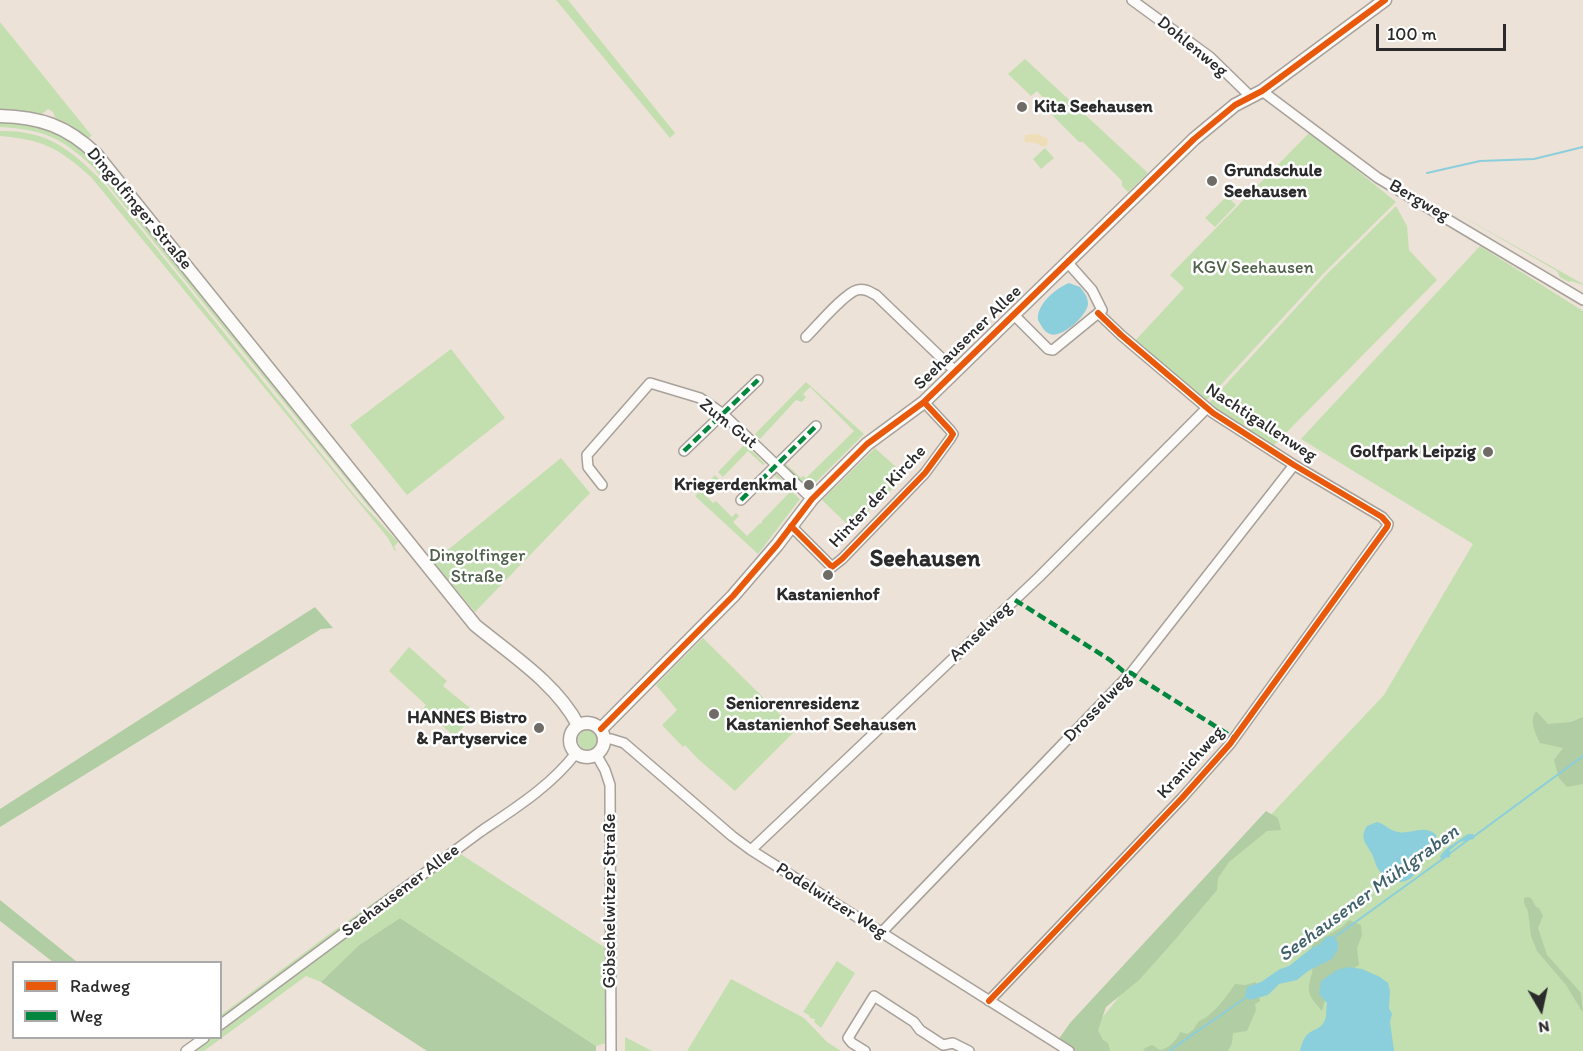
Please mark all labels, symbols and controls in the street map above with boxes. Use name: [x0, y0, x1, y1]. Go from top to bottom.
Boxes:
street label: Dohlenweg: [1152, 12, 1232, 82]
scale bar: [1379, 12, 1510, 50]
text: 100 m: [1387, 23, 1437, 45]
place label: Kita Seehausen: [1034, 96, 1153, 118]
marker: Kita Seehausen: [1015, 100, 1029, 114]
street label: Dingolfinger Straße: [81, 143, 197, 275]
place label: Grundschule Seehausen: [1224, 160, 1322, 202]
marker: Grundschule Seehausen: [1205, 174, 1219, 188]
street label: Bergweg: [1385, 175, 1453, 227]
park label: KGV Seehausen: [1192, 257, 1314, 279]
street label: Seehausener Allee: [910, 281, 1026, 395]
street label: Nachtigallenweg: [1201, 379, 1321, 467]
street label: Zum Gut: [695, 394, 761, 454]
street label: Hinter der Kirche: [825, 441, 931, 553]
place label: Golfpark Leipzig: [1350, 441, 1476, 463]
marker: Golfpark Leipzig: [1481, 445, 1495, 459]
place label: Kriegerdenkmal: [674, 474, 797, 496]
marker: Kriegerdenkmal: [802, 478, 816, 492]
park label: Dingolfinger Straße: [429, 545, 525, 588]
district label: Seehausen: [870, 546, 980, 574]
marker: Kastanienhof: [821, 568, 835, 582]
place label: Kastanienhof: [776, 584, 880, 606]
street label: Amselweg: [945, 597, 1017, 667]
street label: Drosselweg: [1060, 669, 1136, 747]
place label: Seniorenresidenz Kastanienhof Seehausen: [726, 693, 916, 736]
place label: HANNES Bistro & Partyservice: [407, 707, 527, 750]
marker: Seniorenresidenz Kastanienhof Seehausen: [707, 707, 721, 721]
marker: HANNES Bistro & Partyservice: [532, 721, 546, 735]
street label: Kranichweg: [1153, 722, 1229, 804]
street label: Göbschelwitzer Straße: [599, 813, 621, 989]
water label: Seehausener Mühlgraben: [1274, 820, 1464, 968]
street label: Seehausener Allee: [338, 840, 464, 942]
street label: Podelwitzer Weg: [772, 858, 890, 944]
legend: [12, 961, 222, 1039]
text: Radweg: [70, 975, 130, 997]
north arrow: [1511, 979, 1571, 1039]
text: Weg: [70, 1005, 103, 1027]
text: N: [1537, 1017, 1551, 1038]

